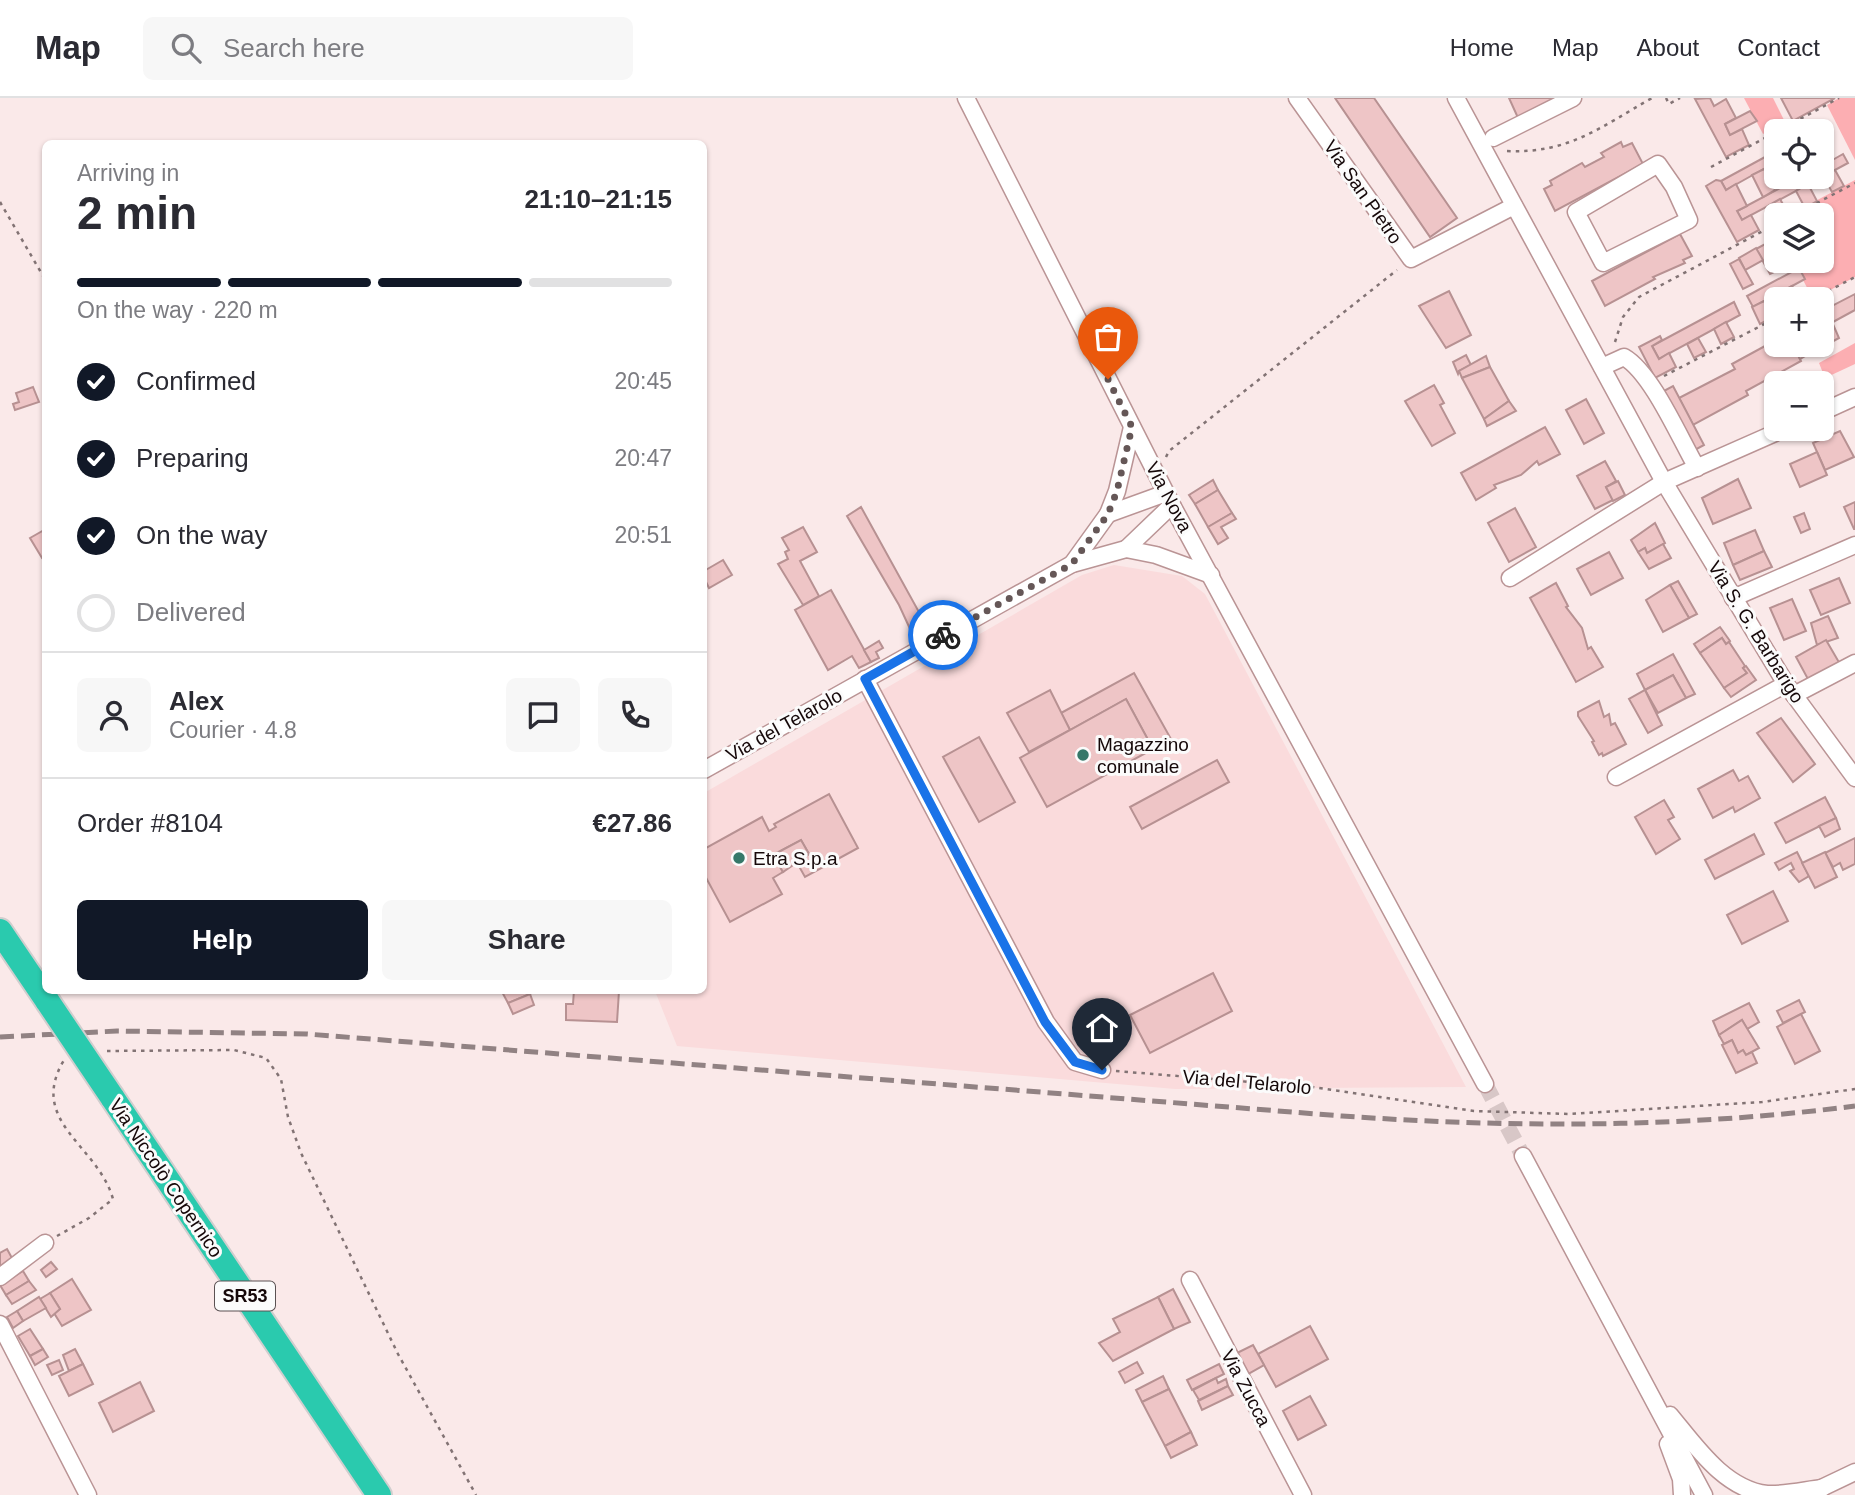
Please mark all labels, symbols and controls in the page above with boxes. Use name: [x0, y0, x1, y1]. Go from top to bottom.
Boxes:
search box: [143, 17, 633, 80]
text: Map: [35, 29, 101, 66]
icon: search: [167, 29, 205, 67]
text: Search here: [223, 33, 365, 63]
text: Home: [1450, 34, 1514, 61]
text: Map: [1552, 34, 1599, 61]
text: About: [1637, 34, 1699, 61]
text: Contact: [1737, 34, 1820, 61]
map controls: [1764, 119, 1834, 441]
button: locate: [1764, 119, 1834, 189]
street label: Via San Pietro: [1320, 136, 1406, 248]
text: Arriving in: [77, 160, 179, 186]
text: 21:10–21:15: [525, 184, 672, 214]
text: 2 min: [77, 187, 197, 239]
button: layers: [1764, 203, 1834, 273]
button: +: [1764, 287, 1834, 357]
text: On the way · 220 m: [77, 297, 278, 323]
pin: [1078, 307, 1138, 379]
icon: bag: [1089, 318, 1127, 356]
icon: check: [77, 363, 115, 401]
text: Confirmed: [136, 366, 256, 396]
text: 20:45: [614, 368, 672, 394]
button: −: [1764, 371, 1834, 441]
icon: check: [77, 440, 115, 478]
text: Preparing: [136, 443, 249, 473]
text: 20:47: [614, 445, 672, 471]
street label: Via Nova: [1142, 458, 1196, 536]
icon: check: [77, 517, 115, 555]
text: On the way: [136, 520, 268, 550]
text: 20:51: [614, 522, 672, 548]
street label: Via S. G. Barbarigo: [1704, 557, 1808, 707]
text: Delivered: [136, 597, 246, 627]
courier: [908, 600, 978, 670]
icon: bike: [924, 616, 962, 654]
button: person: [77, 678, 151, 752]
button: chat: [506, 678, 580, 752]
button: phone: [598, 678, 672, 752]
street label: Via del Telarolo: [722, 684, 846, 766]
text: Alex: [169, 686, 224, 716]
text: Courier · 4.8: [169, 717, 297, 743]
place label: Magazzino comunale: [1097, 734, 1189, 777]
marker: Magazzino comunale: [1075, 747, 1091, 763]
text: Order #8104: [77, 808, 223, 838]
text: €27.86: [592, 808, 672, 838]
place label: Etra S.p.a: [753, 848, 838, 869]
marker: Etra S.p.a: [731, 850, 747, 866]
button: Help: [77, 900, 368, 980]
button: Share: [382, 900, 672, 980]
pin: [1072, 998, 1132, 1070]
icon: home: [1083, 1009, 1121, 1047]
street label: Via del Telarolo: [1182, 1066, 1312, 1098]
street label: Via Niccolò Copernico: [105, 1095, 227, 1261]
road number: SR53: [215, 1282, 275, 1310]
street label: Via Zucca: [1217, 1346, 1275, 1430]

